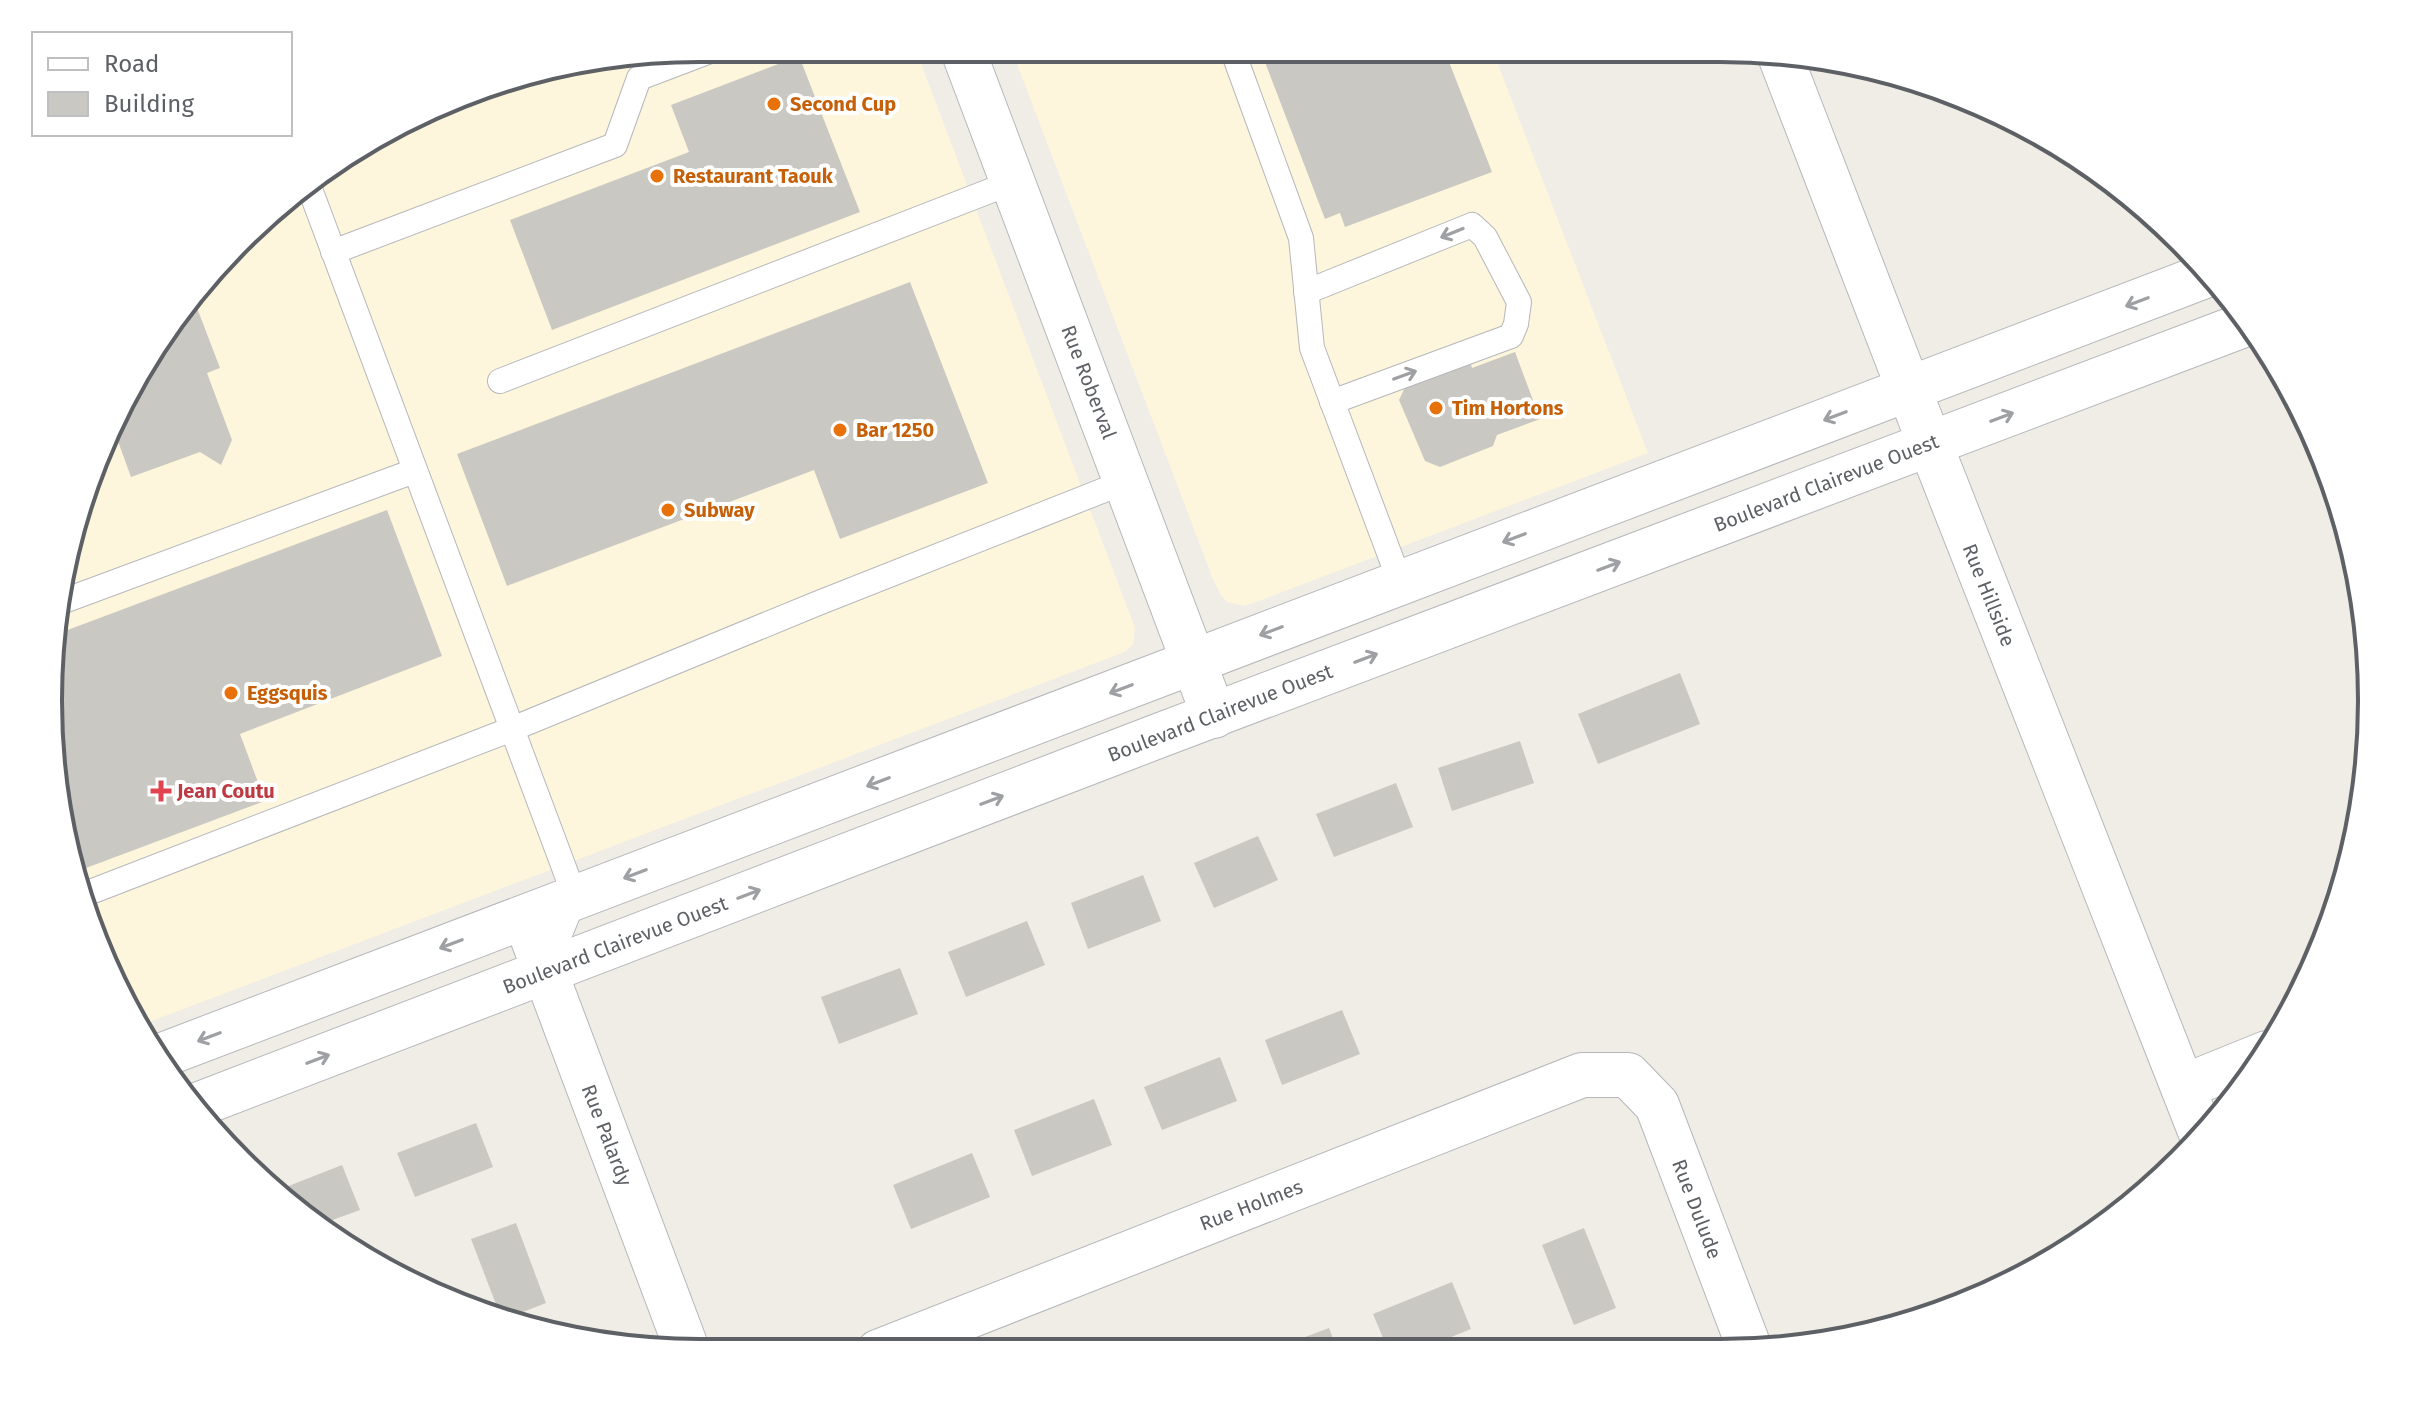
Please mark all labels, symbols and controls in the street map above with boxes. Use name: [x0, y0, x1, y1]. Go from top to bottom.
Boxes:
legend: [32, 32, 292, 136]
text: Road: [104, 50, 159, 78]
text: Building: [104, 90, 194, 118]
place label: Second Cup: [790, 92, 896, 116]
marker: Second Cup: [765, 95, 783, 113]
place label: Restaurant Taouk: [673, 164, 834, 188]
marker: Restaurant Taouk: [648, 167, 666, 185]
one-way arrow: [1440, 227, 1465, 241]
one-way arrow: [2125, 296, 2150, 310]
street label: Rue Roberval: [1056, 322, 1122, 442]
one-way arrow: [1392, 367, 1417, 381]
place label: Tim Hortons: [1452, 396, 1564, 420]
marker: Tim Hortons: [1427, 399, 1445, 417]
one-way arrow: [1989, 409, 2014, 423]
one-way arrow: [1823, 410, 1848, 424]
place label: Bar 1250: [856, 418, 934, 442]
marker: Bar 1250: [831, 421, 849, 439]
street label: Boulevard Clairevue Ouest: [1710, 429, 1942, 537]
place label: Subway: [684, 498, 755, 522]
marker: Subway: [659, 501, 677, 519]
one-way arrow: [1502, 532, 1527, 546]
street label: Rue Hillside: [1958, 540, 2020, 650]
one-way arrow: [1596, 558, 1621, 572]
one-way arrow: [1259, 625, 1284, 639]
one-way arrow: [1353, 650, 1378, 664]
street label: Boulevard Clairevue Ouest: [1104, 659, 1336, 767]
place label: Eggsquis: [247, 681, 328, 705]
one-way arrow: [1109, 683, 1134, 697]
marker: Eggsquis: [222, 684, 240, 702]
one-way arrow: [866, 776, 891, 790]
place label: Jean Coutu: [176, 779, 275, 803]
marker: Jean Coutu: [152, 782, 170, 800]
one-way arrow: [979, 792, 1004, 806]
one-way arrow: [623, 868, 648, 882]
one-way arrow: [736, 885, 761, 900]
street label: Boulevard Clairevue Ouest: [499, 891, 731, 999]
one-way arrow: [439, 938, 464, 952]
one-way arrow: [197, 1031, 222, 1045]
one-way arrow: [305, 1051, 330, 1065]
street label: Rue Palardy: [577, 1081, 637, 1189]
street label: Rue Dulude: [1667, 1156, 1727, 1262]
street label: Rue Holmes: [1196, 1174, 1306, 1236]

